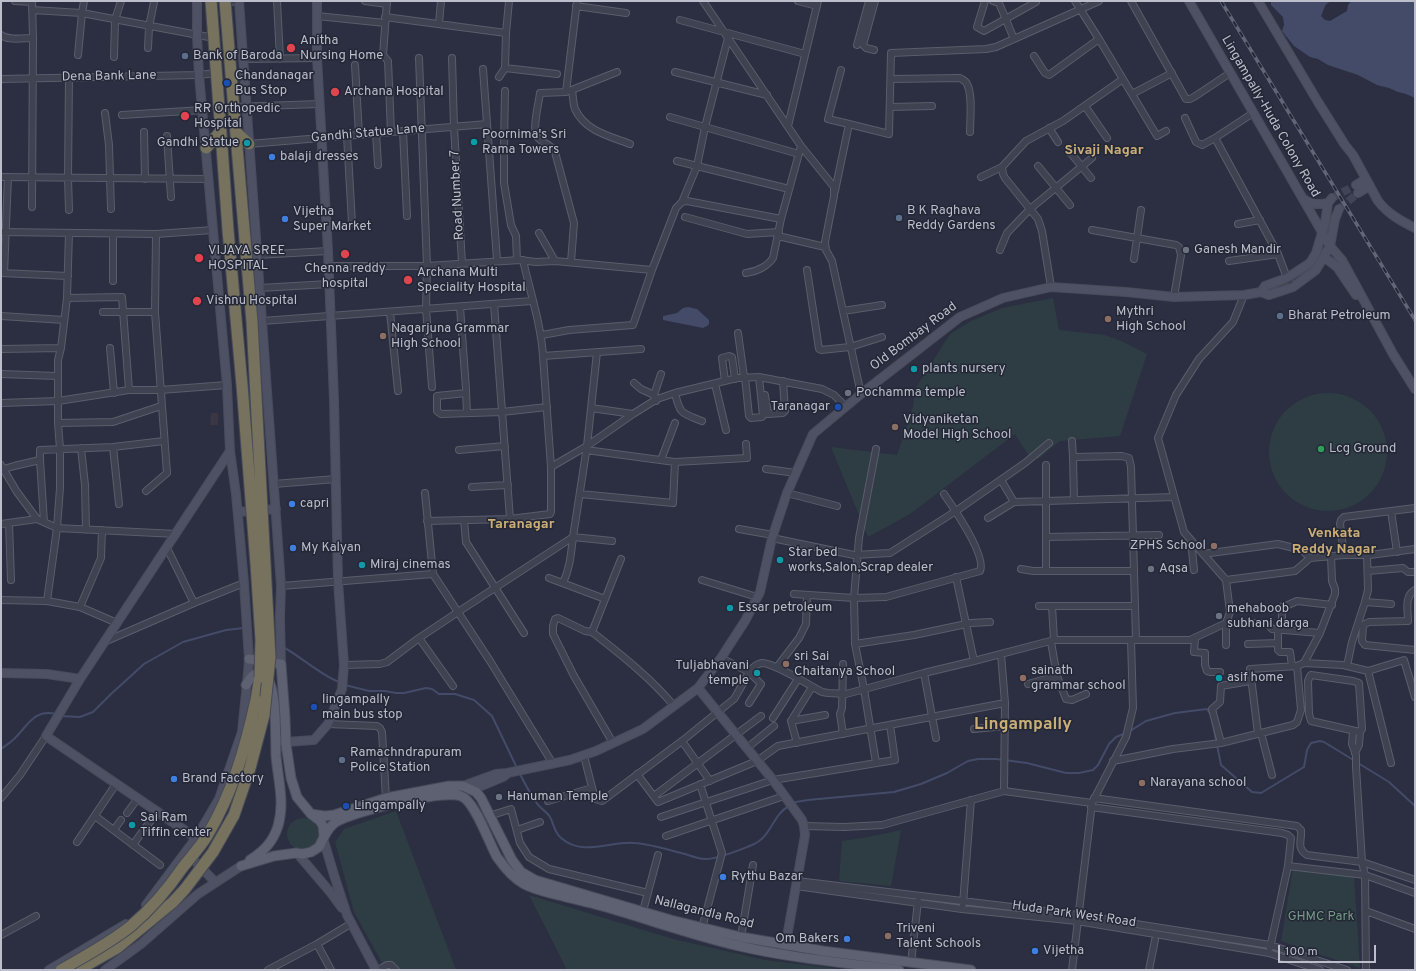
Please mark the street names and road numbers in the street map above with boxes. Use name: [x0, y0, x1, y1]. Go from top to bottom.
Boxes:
street label: Lingampally-Huda Colony Road: [1217, 33, 1323, 201]
street label: Dena Bank Lane: [61, 68, 157, 86]
street label: Gandhi Statue Lane: [310, 121, 426, 147]
street label: Road Number 7: [448, 149, 468, 241]
street label: Old Bombay Road: [868, 299, 960, 375]
street label: Nallagandla Road: [653, 893, 755, 933]
street label: Huda Park West Road: [1011, 899, 1137, 931]

